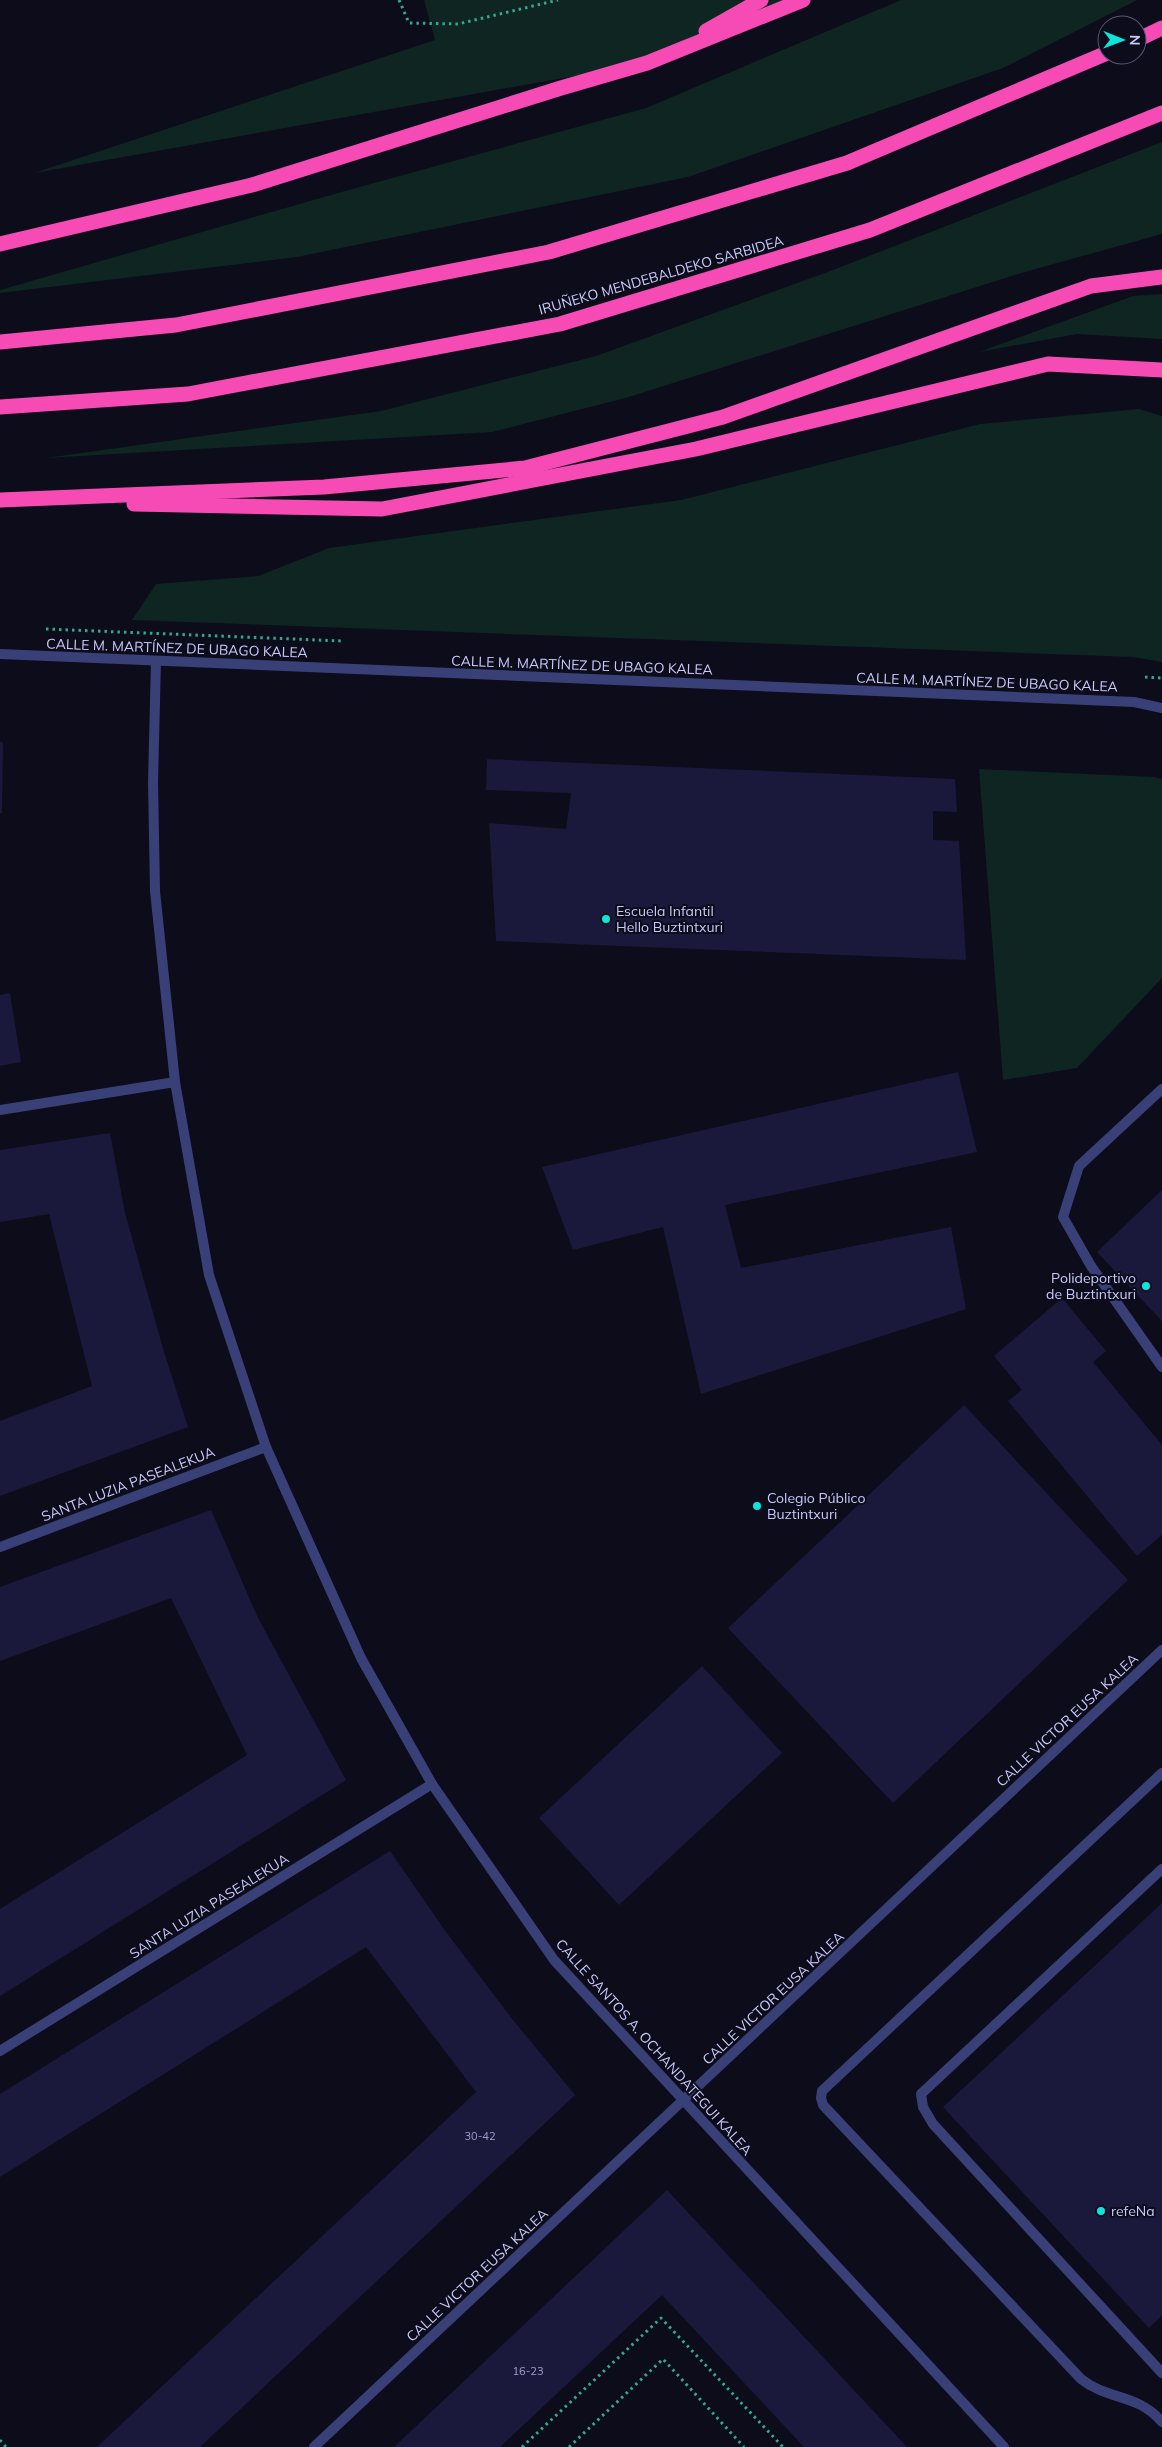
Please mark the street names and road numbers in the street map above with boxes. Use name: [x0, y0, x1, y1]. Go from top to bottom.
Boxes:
street label: IRUÑEKO MENDEBALDEKO SARBIDEA: [536, 231, 786, 319]
street label: CALLE M. MARTÍNEZ DE UBAGO KALEA: [46, 634, 309, 662]
street label: CALLE M. MARTÍNEZ DE UBAGO KALEA: [451, 651, 714, 679]
street label: CALLE M. MARTÍNEZ DE UBAGO KALEA: [856, 668, 1119, 696]
street label: SANTA LUZIA PASEALEKUA: [39, 1442, 218, 1525]
street label: CALLE VICTOR EUSA KALEA: [992, 1649, 1142, 1790]
street label: SANTA LUZIA PASEALEKUA: [126, 1849, 293, 1963]
street label: CALLE VICTOR EUSA KALEA: [698, 1927, 848, 2068]
street label: CALLE SANTOS A. OCHANDATEGUI KALEA: [552, 1935, 757, 2159]
street label: CALLE VICTOR EUSA KALEA: [402, 2204, 552, 2345]

